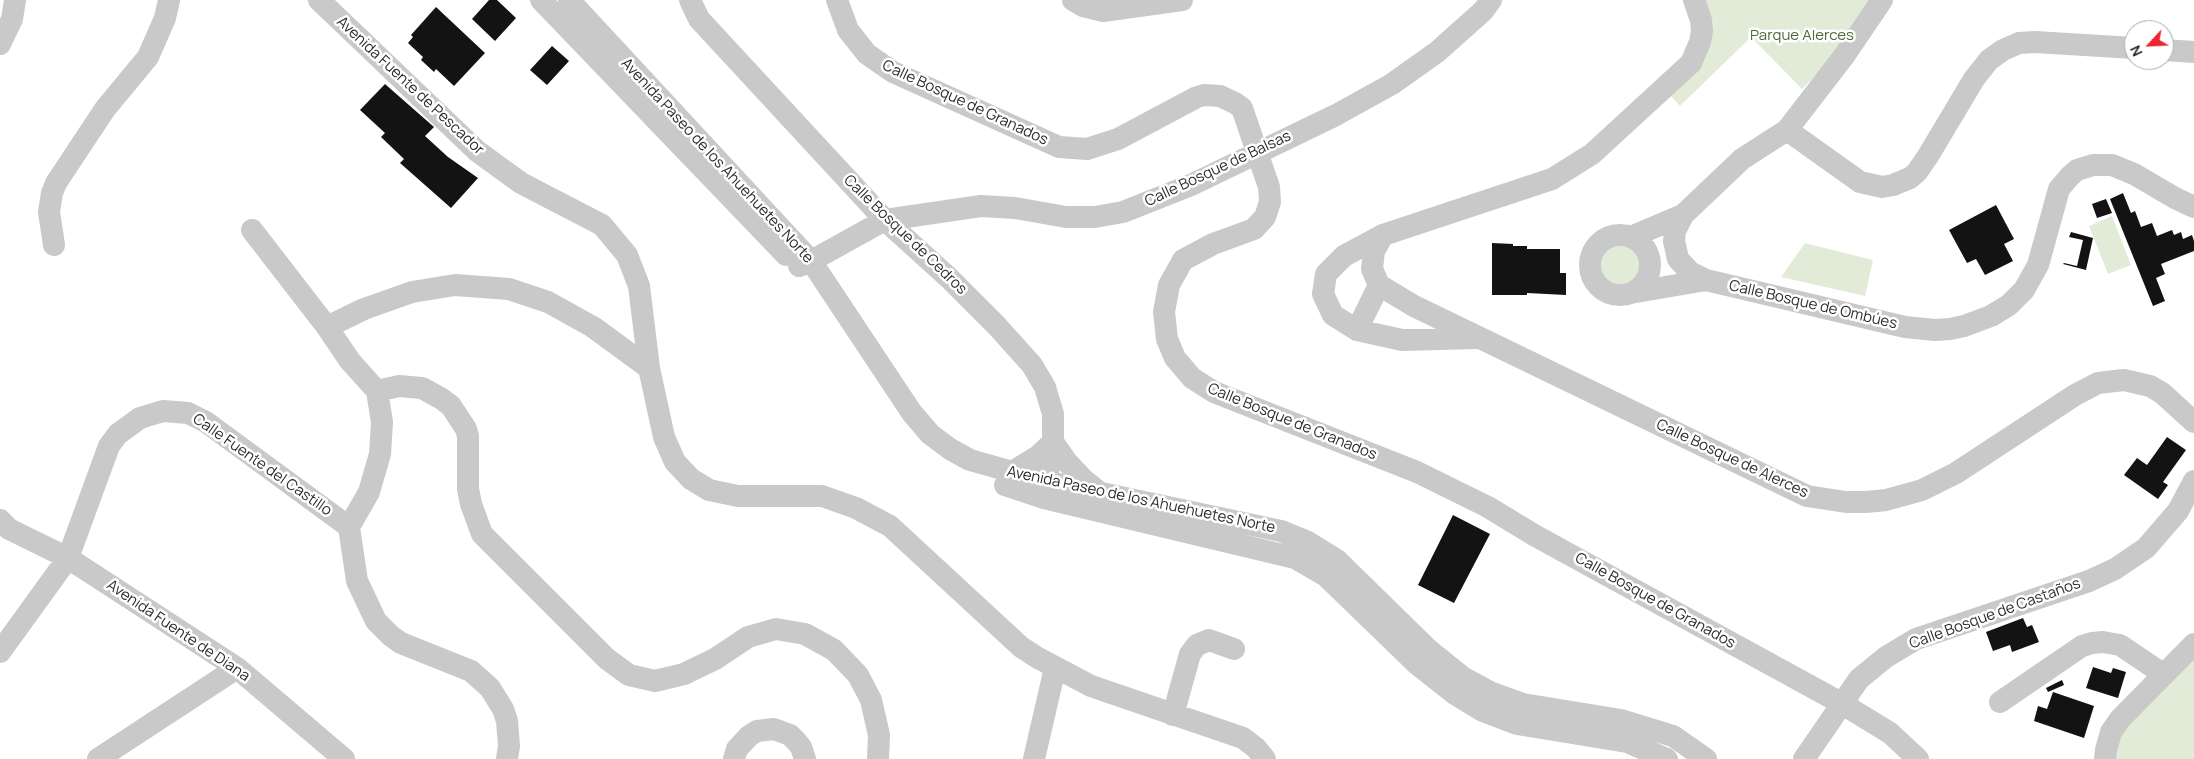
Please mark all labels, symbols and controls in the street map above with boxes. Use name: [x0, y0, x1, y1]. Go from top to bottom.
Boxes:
street label: Avenida Fuente de Pescador: [333, 13, 487, 159]
north arrow: [2124, 20, 2174, 70]
park label: Parque Alerces: [1750, 27, 1854, 45]
text: N: [2125, 43, 2147, 60]
street label: Avenida Paseo de los Ahuehuetes Norte: [617, 55, 817, 267]
street label: Calle Bosque de Granados: [879, 57, 1051, 149]
street label: Calle Bosque de Balsas: [1142, 127, 1294, 211]
street label: Calle Bosque de Cedros: [840, 171, 970, 299]
street label: Calle Bosque de Ombúes: [1727, 277, 1899, 333]
street label: Calle Bosque de Granados: [1205, 380, 1379, 464]
street label: Calle Fuente del Castillo: [189, 410, 335, 520]
street label: Calle Bosque de Alerces: [1653, 416, 1811, 502]
street label: Avenida Paseo de los Ahuehuetes Norte: [1005, 463, 1277, 537]
street label: Calle Bosque de Granados: [1572, 549, 1738, 653]
street label: Calle Bosque de Castaños: [1907, 575, 2083, 653]
street label: Avenida Fuente de Diana: [103, 576, 253, 686]

